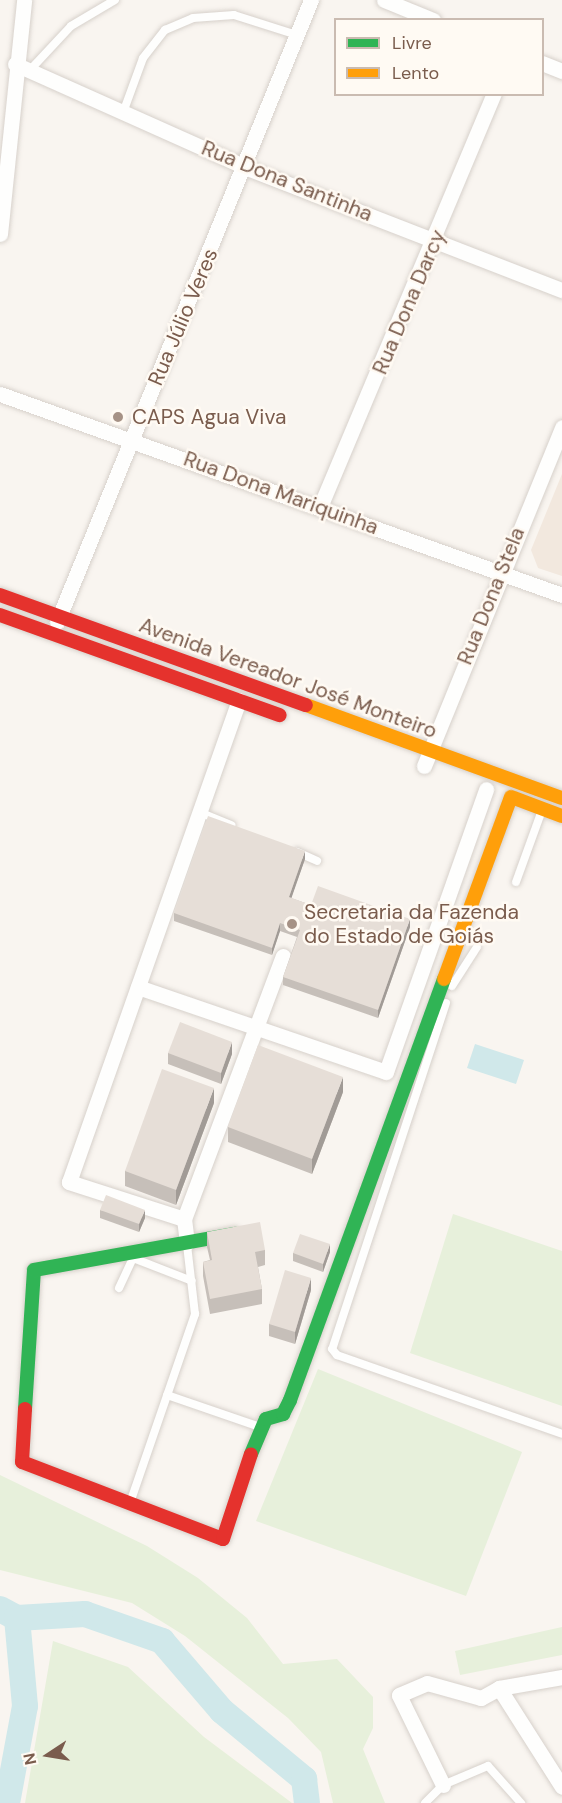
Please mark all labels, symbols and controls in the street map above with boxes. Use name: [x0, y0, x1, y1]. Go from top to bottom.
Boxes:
legend: [334, 18, 544, 96]
text: Livre: [392, 31, 432, 55]
text: Lento: [392, 61, 439, 85]
street label: Rua Dona Santinha: [198, 135, 376, 227]
street label: Rua Dona Darcy: [367, 226, 451, 378]
street label: Rua Júlio Veres: [143, 245, 223, 389]
place label: CAPS Agua Viva: [132, 404, 286, 430]
marker: CAPS Agua Viva: [109, 408, 127, 426]
street label: Rua Dona Mariquinha: [180, 446, 382, 540]
street label: Rua Dona Stela: [452, 524, 530, 668]
street label: Avenida Vereador José Monteiro: [136, 612, 440, 744]
place label: Secretaria da Fazenda do Estado de Goiás: [304, 899, 519, 949]
marker: Secretaria da Fazenda do Estado de Goiás: [285, 917, 299, 931]
north arrow: [18, 1725, 78, 1785]
text: N: [18, 1751, 41, 1767]

